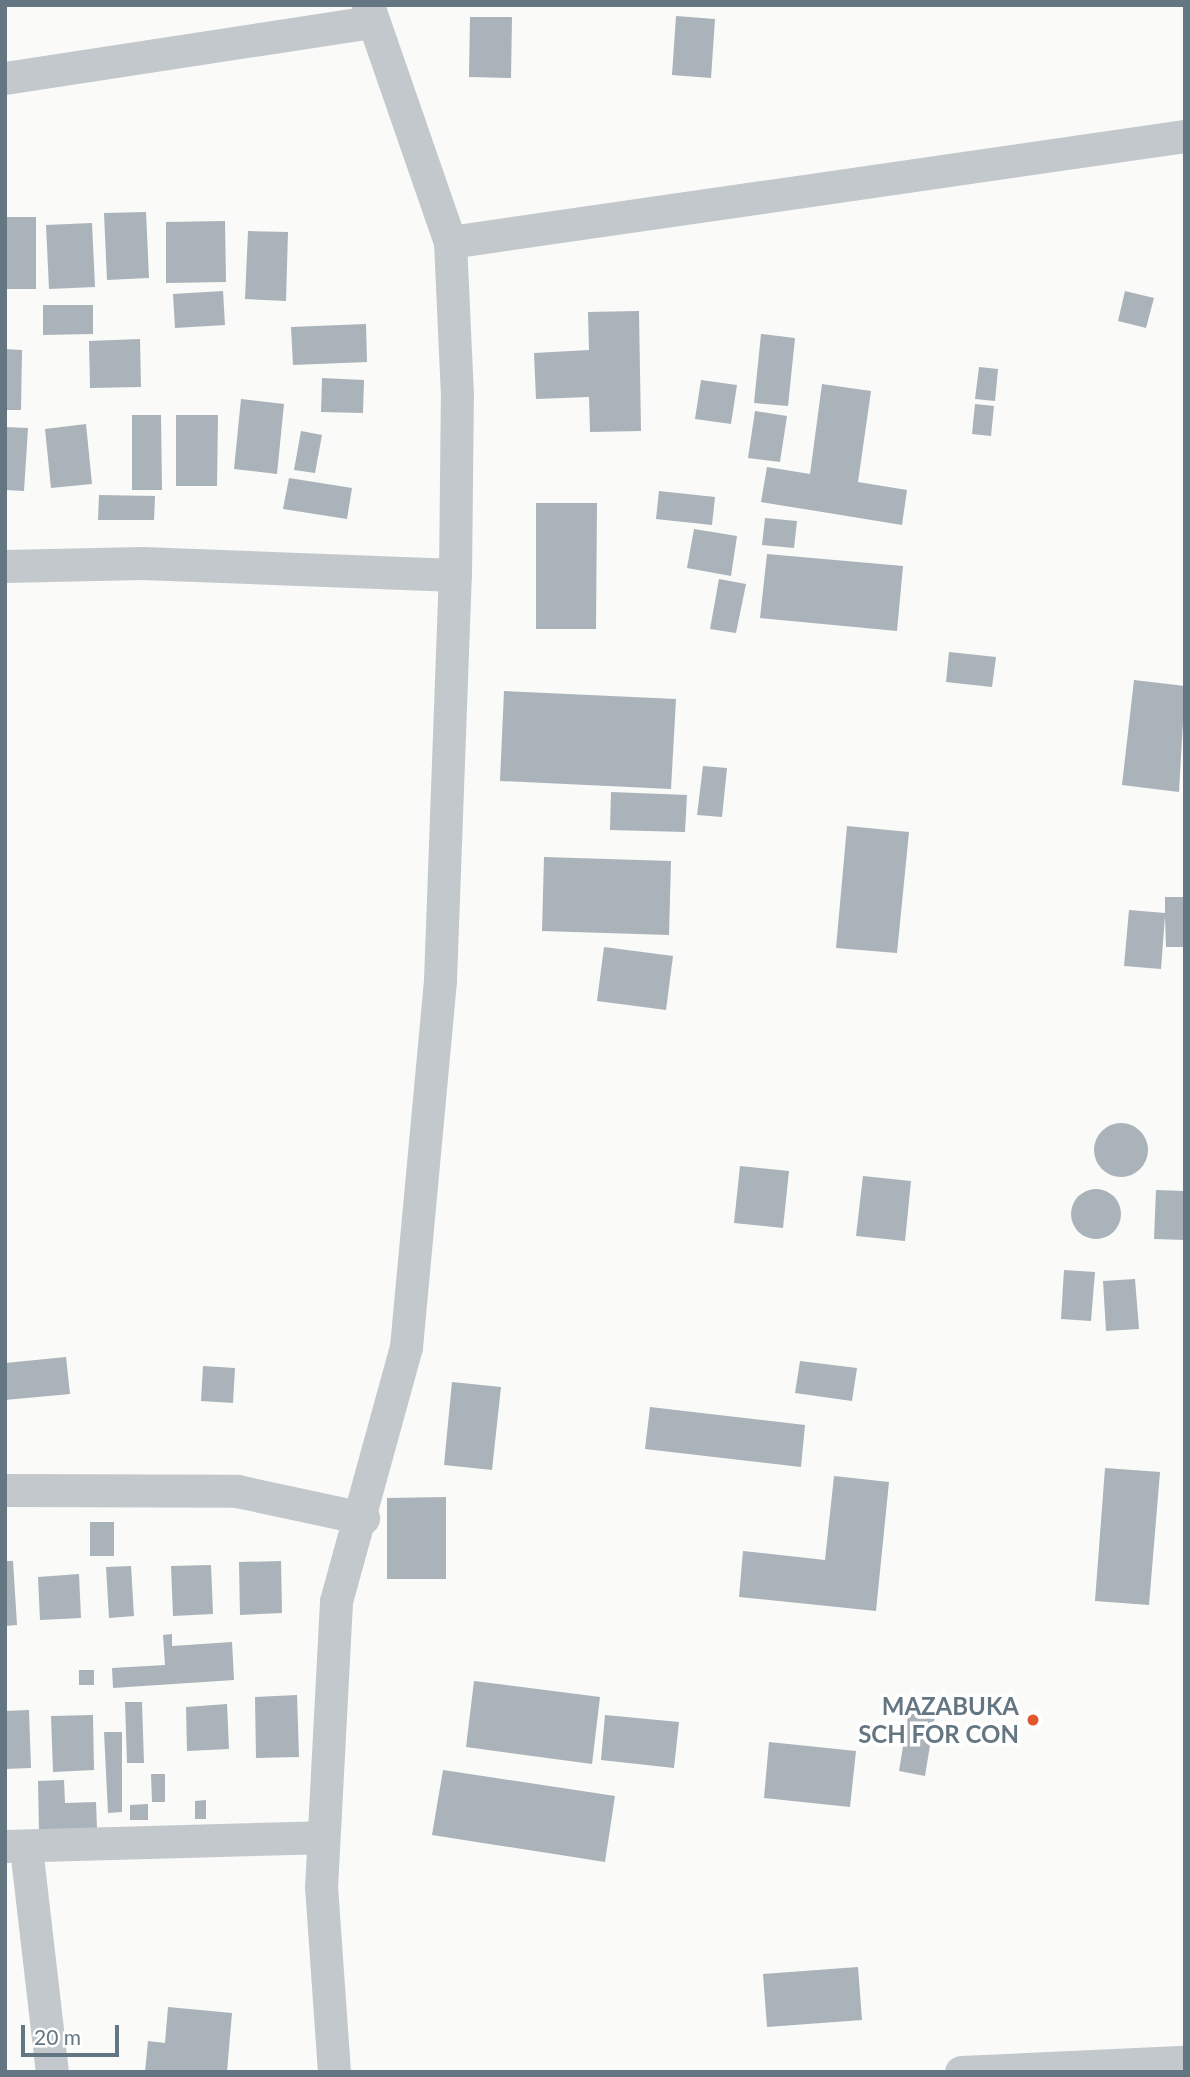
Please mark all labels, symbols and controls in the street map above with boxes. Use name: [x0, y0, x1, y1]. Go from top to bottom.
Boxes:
place label: MAZABUKA SCH FOR CON: [858, 1692, 1019, 1748]
marker: MAZABUKA SCH FOR CON: [1025, 1712, 1041, 1728]
scale bar: [24, 2010, 122, 2054]
text: 20 m: [34, 2024, 81, 2049]

